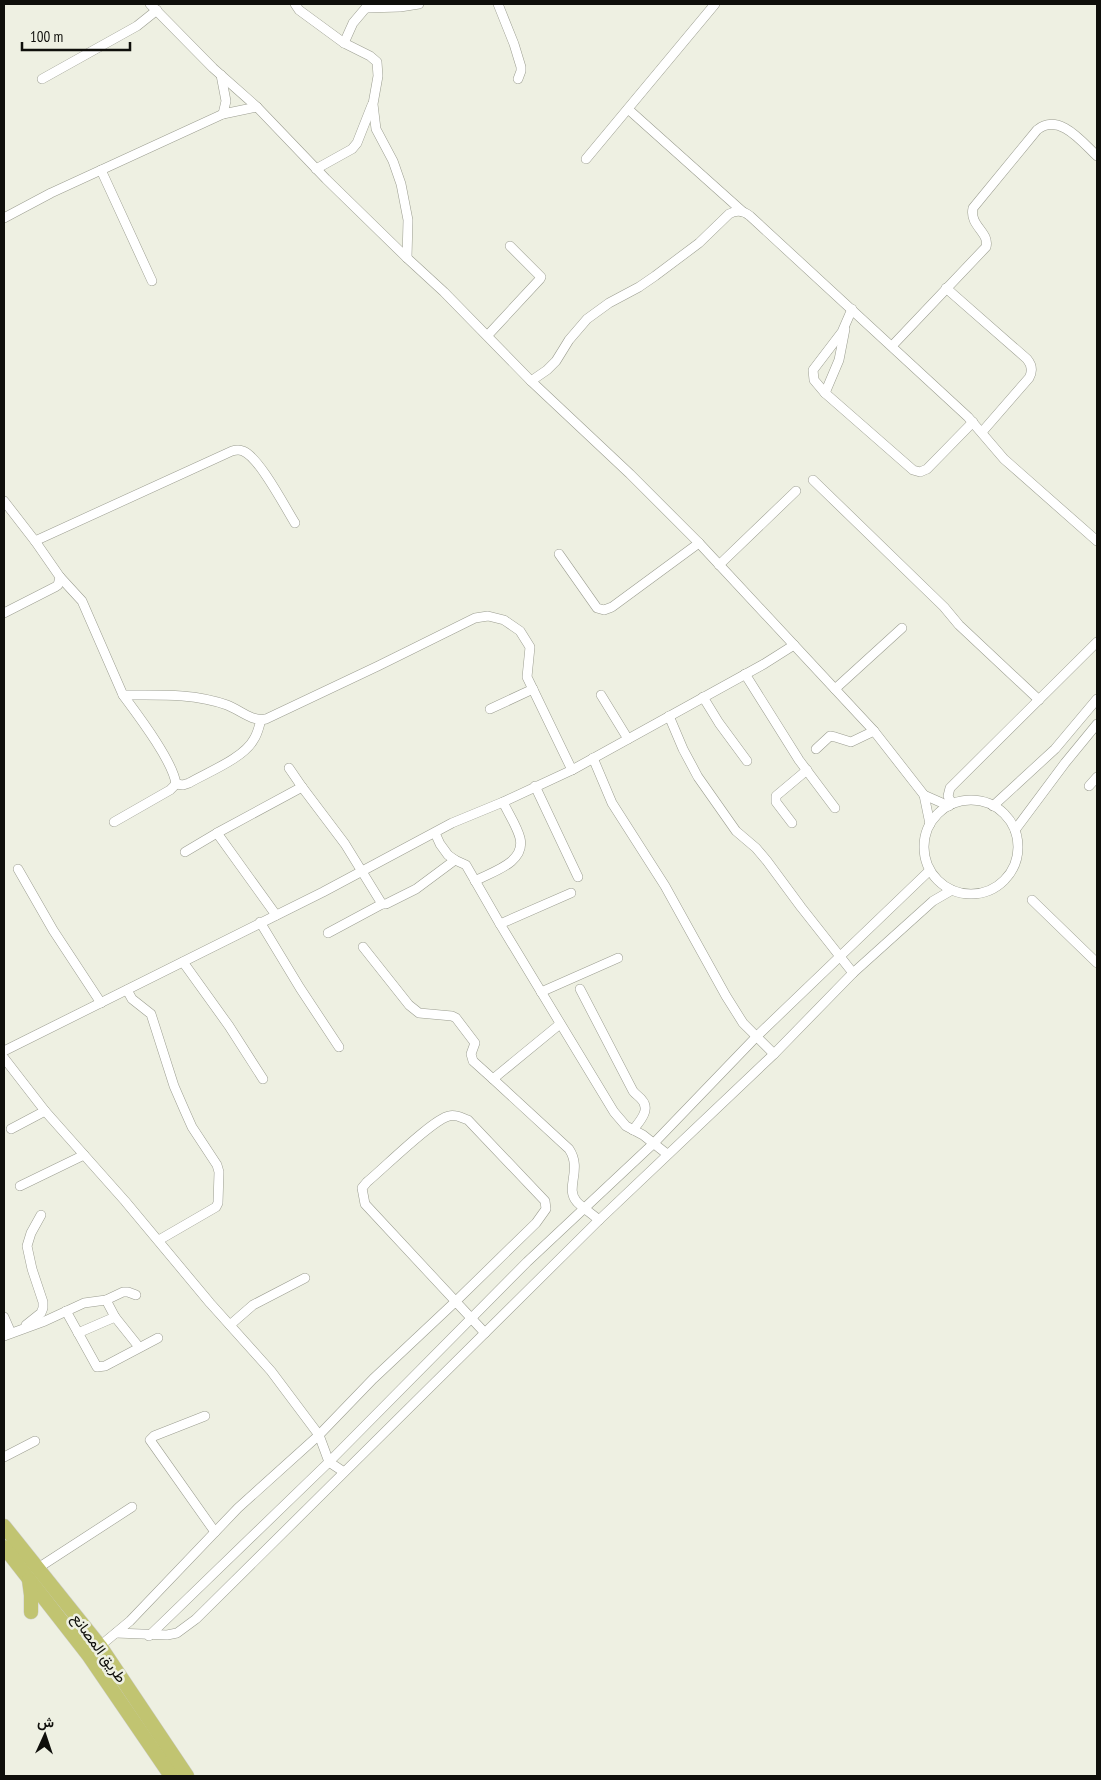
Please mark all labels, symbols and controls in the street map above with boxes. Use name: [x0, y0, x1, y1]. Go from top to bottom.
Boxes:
scale bar: [22, 20, 130, 52]
text: 100 m: [30, 27, 63, 46]
street label: طريق المصانع: [66, 1609, 131, 1688]
north arrow: [20, 1710, 70, 1760]
text: ش: [37, 1713, 55, 1731]

